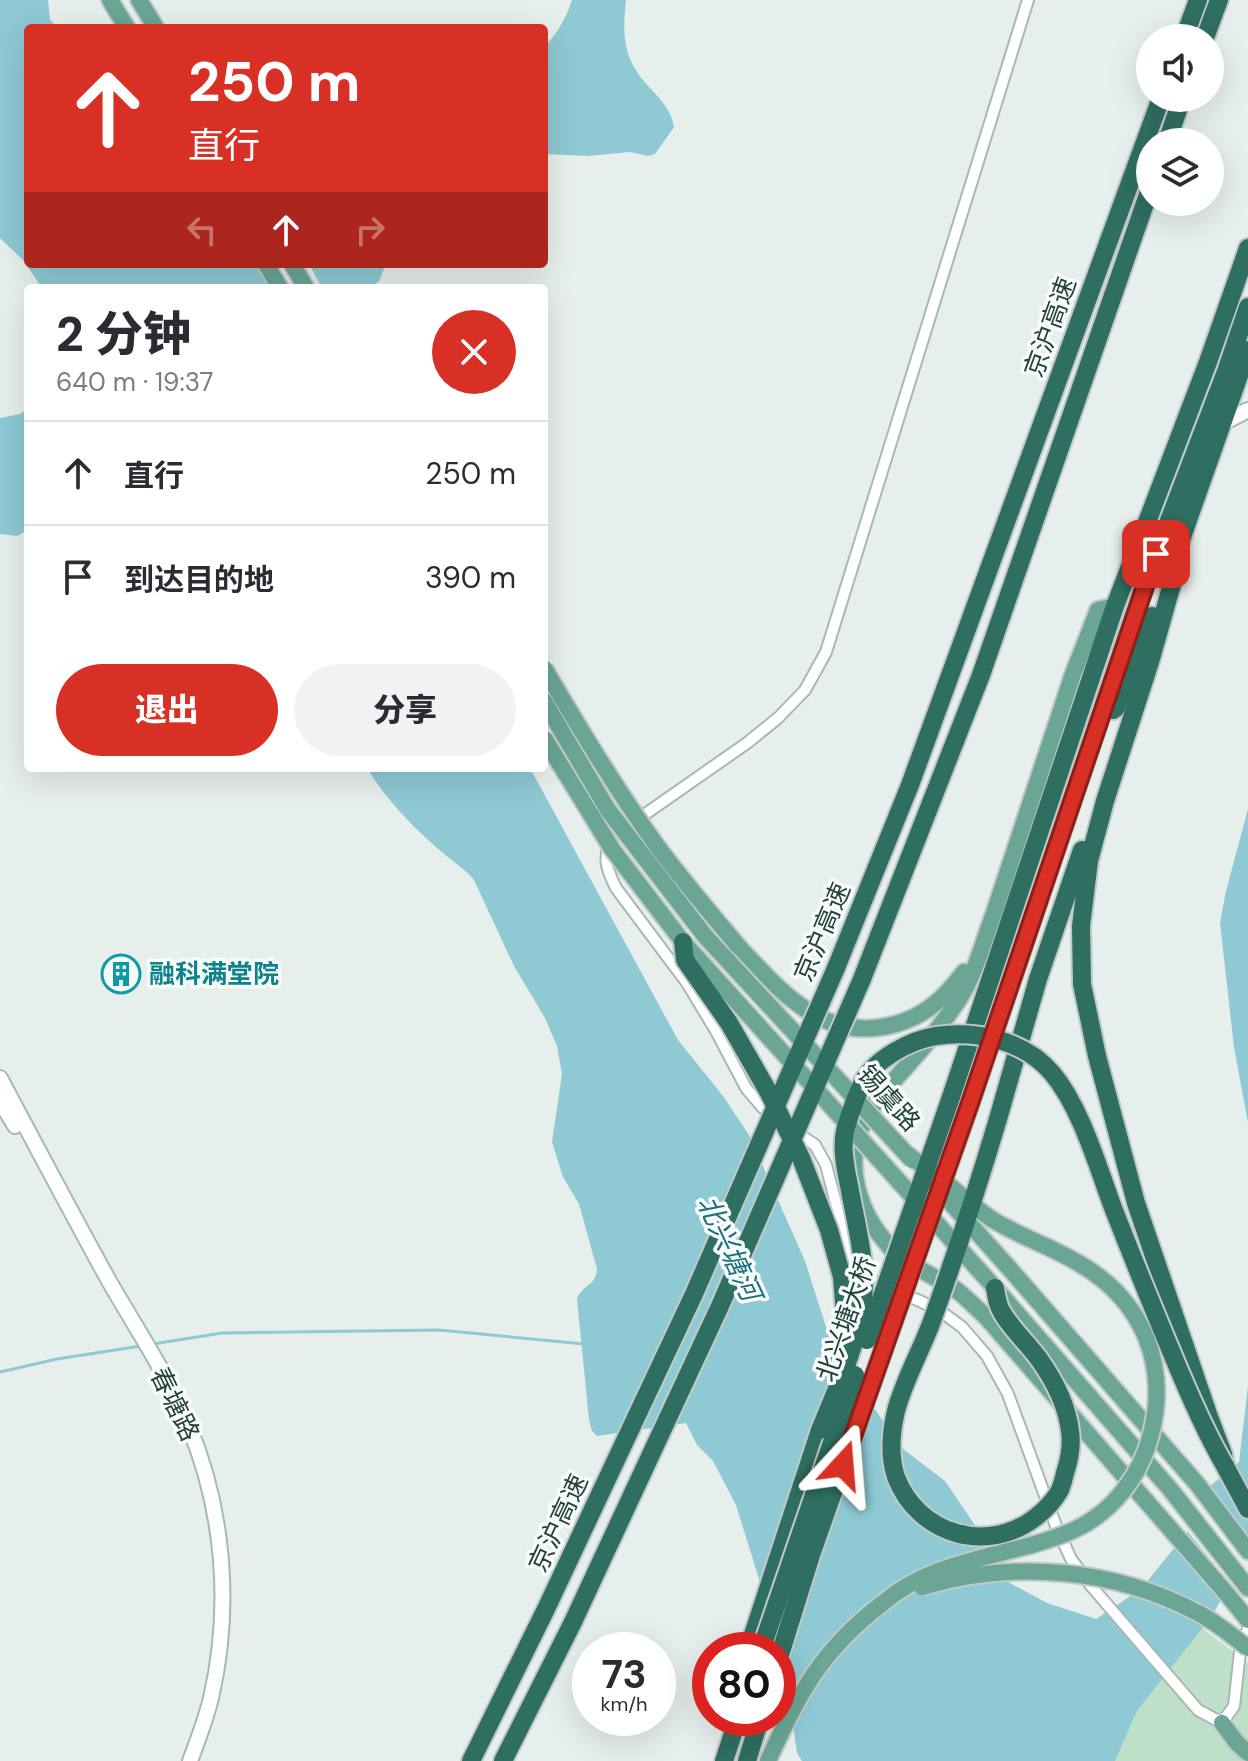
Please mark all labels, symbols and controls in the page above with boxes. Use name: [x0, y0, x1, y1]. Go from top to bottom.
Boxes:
map controls: [1136, 24, 1224, 216]
button: sound: [1136, 24, 1224, 112]
text: 250 m: [188, 45, 360, 118]
icon: ahead: [56, 56, 160, 160]
text: 直行: [188, 122, 260, 169]
button: layers: [1136, 128, 1224, 216]
icon: left: [180, 208, 224, 252]
icon: ahead: [264, 208, 308, 252]
icon: right: [348, 208, 392, 252]
street label: 京沪高速: [1016, 272, 1084, 382]
text: 2 分钟: [56, 303, 191, 366]
button: close: [432, 310, 516, 394]
text: 640 m · 19:37: [56, 365, 213, 399]
icon: ahead: [56, 451, 100, 495]
text: 250 m: [425, 454, 516, 493]
text: 直行: [124, 456, 184, 495]
pin: [1122, 520, 1190, 588]
icon: arrive: [1134, 532, 1178, 576]
icon: arrive: [56, 555, 100, 599]
text: 390 m: [425, 558, 516, 597]
text: 到达目的地: [124, 560, 274, 599]
button: 退出: [56, 664, 278, 756]
button: 分享: [294, 664, 516, 756]
street label: 京沪高速: [786, 877, 858, 987]
building icon: 融科满堂院: [100, 953, 142, 995]
place label: 融科满堂院: [149, 957, 279, 991]
street label: 锡虞路: [850, 1058, 928, 1138]
water label: 北兴塘河: [689, 1189, 772, 1311]
street label: 北兴塘大桥: [809, 1252, 883, 1386]
street label: 春塘路: [143, 1361, 207, 1447]
position arrow: [801, 1423, 885, 1507]
street label: 京沪高速: [521, 1469, 595, 1577]
speed limit sign: 80: [692, 1632, 796, 1736]
text: 73: [601, 1648, 647, 1700]
text: km/h: [600, 1691, 648, 1717]

